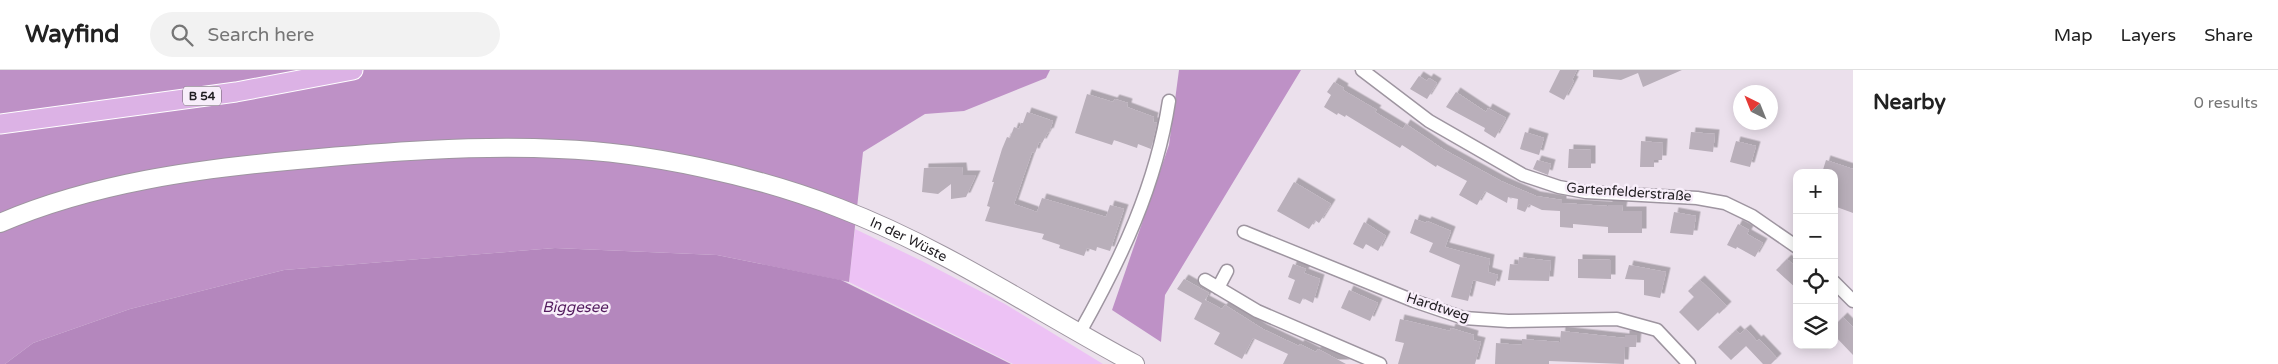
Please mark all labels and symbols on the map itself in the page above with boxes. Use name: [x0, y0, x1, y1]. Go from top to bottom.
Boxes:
north arrow: [1733, 85, 1778, 130]
road number: B 54: [183, 86, 221, 106]
street label: Gartenfelderstraße: [1566, 179, 1692, 205]
street label: In der Wüste: [868, 213, 950, 265]
street label: Hardtweg: [1404, 289, 1472, 325]
water label: Biggesee: [542, 298, 609, 316]

